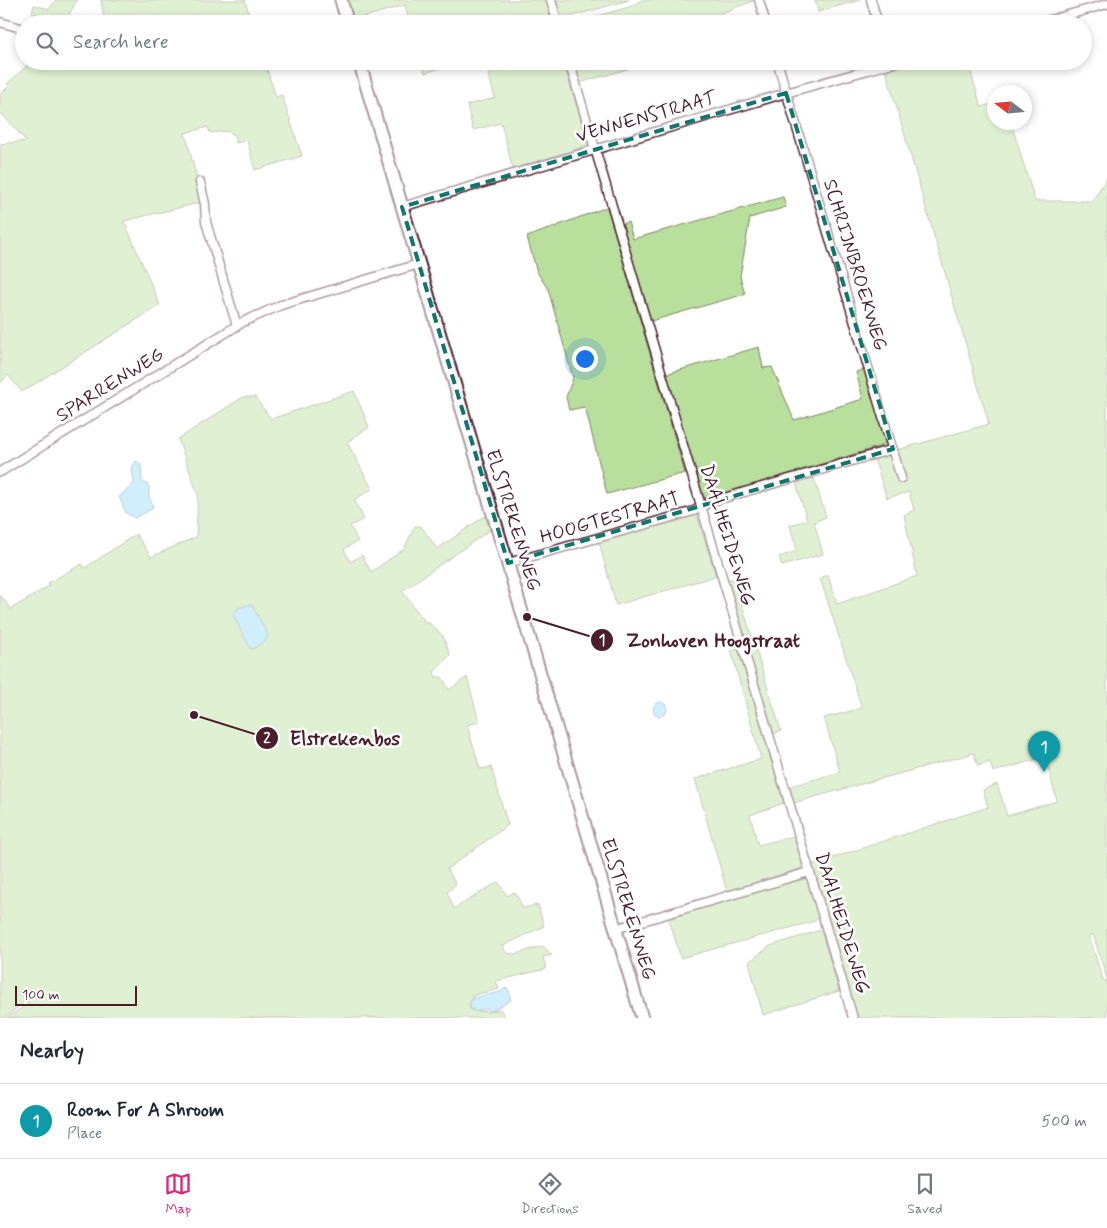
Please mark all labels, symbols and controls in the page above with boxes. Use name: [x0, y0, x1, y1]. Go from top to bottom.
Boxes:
search box: [15, 15, 1092, 70]
icon: search: [33, 29, 61, 57]
text: Search here: [73, 30, 169, 55]
street label: VENNENSTRAAT: [573, 85, 720, 149]
north arrow: [987, 85, 1032, 130]
street label: SCHRIJNBROEKWEG: [817, 176, 893, 354]
street label: SPARRENWEG: [51, 342, 169, 428]
your location: [572, 346, 598, 372]
street label: ELSTREKENWEG: [480, 446, 546, 594]
street label: DAALHEIDEWEG: [694, 461, 760, 609]
street label: HOOGTESTRAAT: [537, 486, 683, 550]
callout: Zonhoven Hoogstraat: [590, 623, 810, 658]
text: Zonhoven Hoogstraat: [626, 628, 800, 655]
text: 1: [599, 631, 605, 651]
callout: Elstrekenbos: [255, 720, 410, 755]
text: Elstrekenbos: [290, 726, 400, 753]
text: 2: [263, 729, 271, 749]
pin: 1: [1028, 731, 1060, 772]
street label: ELSTREKENWEG: [595, 835, 661, 983]
street label: DAALHEIDEWEG: [809, 849, 875, 997]
scale bar: [15, 983, 138, 1006]
text: 100 m: [22, 986, 60, 1004]
text: Nearby: [20, 1037, 84, 1065]
text: Room For A Shroom: [67, 1098, 224, 1123]
text: 1: [32, 1111, 40, 1132]
text: 500 m: [1042, 1111, 1087, 1132]
text: Place: [67, 1123, 102, 1144]
tab: Map: [164, 1170, 192, 1218]
tab: Directions: [521, 1170, 579, 1218]
tab: Saved: [907, 1170, 943, 1218]

